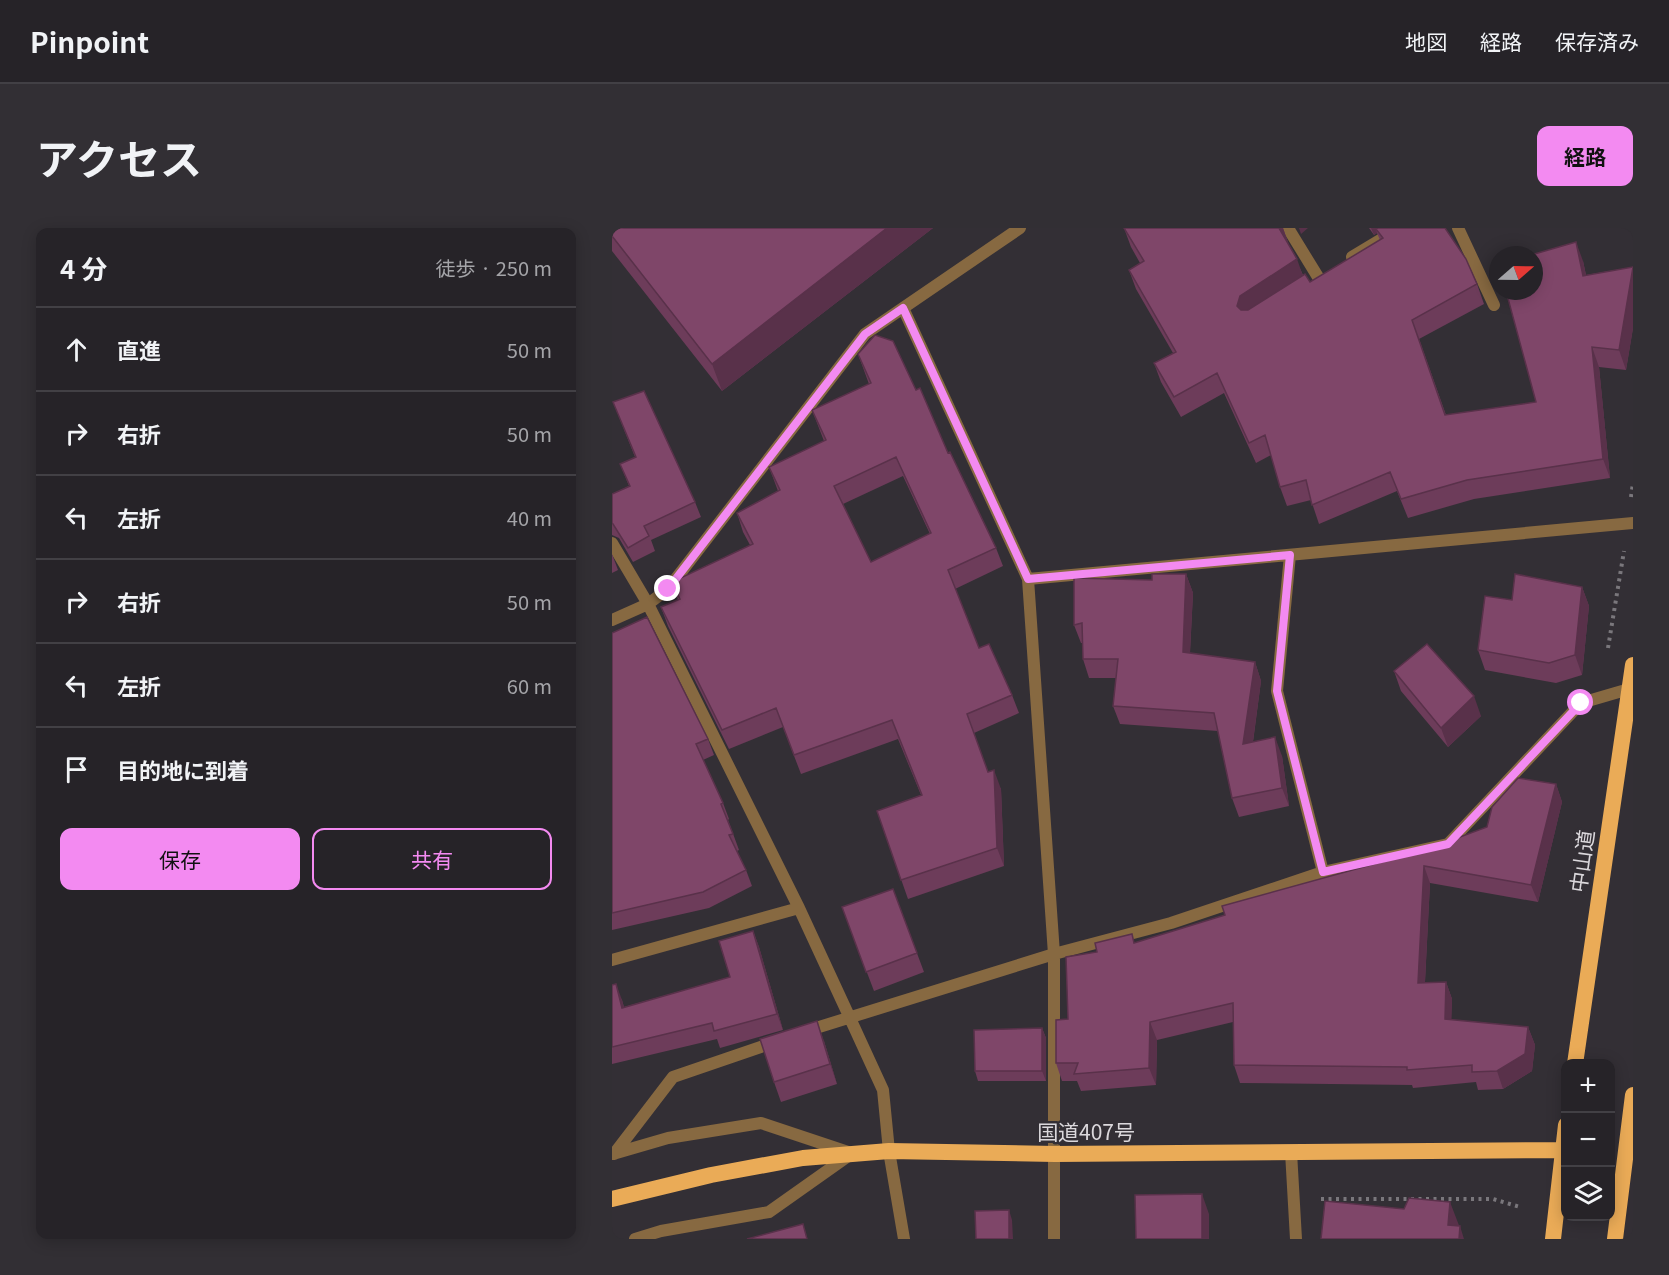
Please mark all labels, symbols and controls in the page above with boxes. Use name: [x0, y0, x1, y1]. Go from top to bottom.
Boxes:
text: Pinpoint: [30, 21, 149, 61]
text: 地図: [1405, 26, 1447, 56]
text: 経路: [1480, 26, 1522, 56]
text: 保存済み: [1555, 26, 1639, 56]
text: アクセス: [36, 126, 202, 187]
button: 経路: [1537, 126, 1633, 186]
north arrow: [1489, 246, 1543, 300]
text: 4 分: [60, 249, 107, 286]
text: 徒歩 · 250 m: [436, 253, 552, 282]
icon: ahead: [60, 333, 93, 366]
text: 直進: [117, 333, 161, 365]
text: 50 m: [507, 335, 552, 364]
icon: right: [60, 417, 93, 450]
text: 右折: [117, 417, 161, 449]
text: 50 m: [507, 419, 552, 448]
icon: left: [60, 501, 93, 534]
text: 左折: [117, 501, 161, 533]
text: 40 m: [507, 503, 552, 532]
route end: [654, 575, 680, 601]
icon: right: [60, 585, 93, 618]
text: 右折: [117, 585, 161, 617]
text: 50 m: [507, 587, 552, 616]
icon: left: [60, 669, 93, 702]
text: 左折: [117, 669, 161, 701]
text: 60 m: [507, 671, 552, 700]
route start: [1567, 689, 1593, 715]
icon: arrive: [60, 753, 93, 786]
text: 目的地に到着: [117, 753, 249, 785]
button: 保存: [60, 828, 300, 890]
button: 共有: [312, 828, 552, 890]
street label: 中山道: [1562, 828, 1600, 894]
map controls: [1561, 1059, 1615, 1221]
button: +: [1561, 1059, 1615, 1113]
button: −: [1561, 1113, 1615, 1167]
street label: 国道407号: [1037, 1116, 1135, 1146]
button: layers: [1561, 1167, 1615, 1221]

